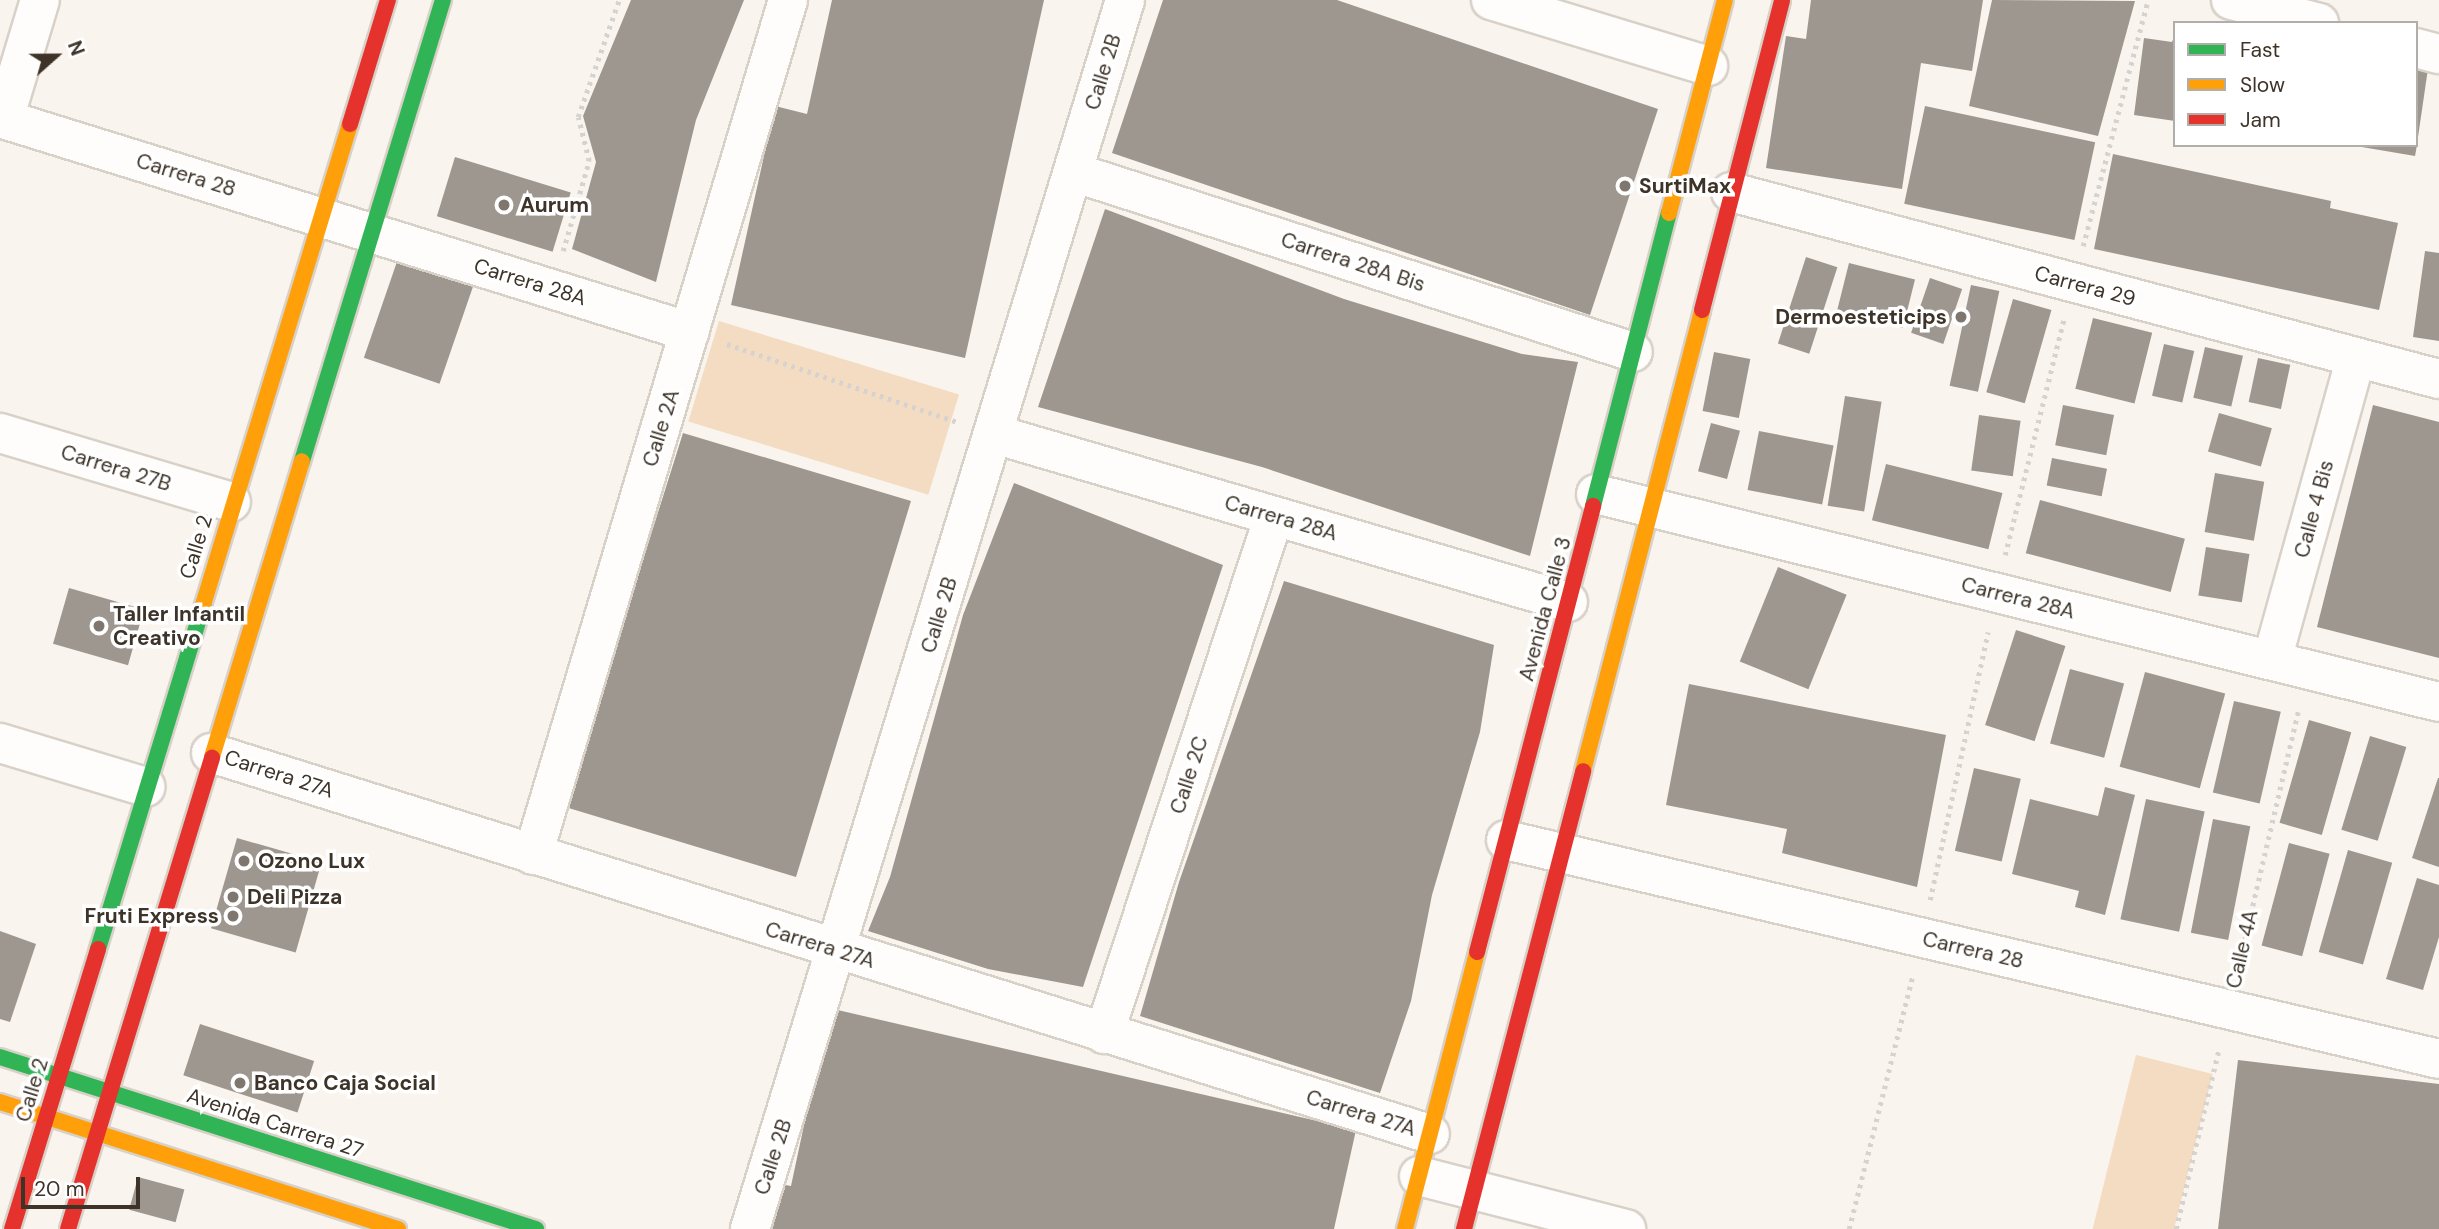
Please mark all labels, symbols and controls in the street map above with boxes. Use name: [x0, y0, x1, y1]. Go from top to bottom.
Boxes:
north arrow: [21, 21, 91, 91]
legend: [2173, 21, 2418, 147]
street label: Calle 2B: [1080, 31, 1126, 113]
text: Fast: [2240, 36, 2280, 64]
text: N: [62, 37, 90, 59]
text: Slow: [2240, 71, 2285, 99]
text: Jam: [2240, 106, 2281, 134]
street label: Carrera 28: [133, 148, 239, 202]
place label: SurtiMax: [1639, 173, 1731, 199]
marker: SurtiMax: [1617, 178, 1633, 194]
place label: Aurum: [520, 192, 589, 218]
marker: Aurum: [494, 195, 514, 215]
street label: Carrera 28A Bis: [1278, 227, 1428, 297]
street label: Carrera 28A: [471, 253, 589, 311]
street label: Carrera 29: [2032, 260, 2138, 312]
place label: Dermoesteticips: [1775, 304, 1947, 330]
marker: Dermoesteticips: [1953, 309, 1969, 325]
street label: Calle 2A: [637, 386, 685, 470]
street label: Carrera 27B: [58, 439, 174, 497]
street label: Calle 4 Bis: [2289, 457, 2339, 561]
street label: Carrera 28A: [1222, 490, 1340, 546]
street label: Calle 2: [174, 512, 218, 582]
street label: Avenida Calle 3: [1514, 534, 1576, 684]
street label: Carrera 28A: [1959, 572, 2077, 624]
street label: Calle 2B: [916, 574, 962, 656]
place label: Taller Infantil Creativo: [113, 601, 245, 651]
marker: Taller Infantil Creativo: [91, 618, 107, 634]
street label: Calle 2C: [1165, 733, 1213, 817]
street label: Carrera 27A: [221, 744, 337, 804]
place label: Ozono Lux: [258, 848, 365, 874]
marker: Ozono Lux: [236, 853, 252, 869]
place label: Deli Pizza: [247, 884, 342, 910]
marker: Deli Pizza: [225, 889, 241, 905]
place label: Fruti Express: [85, 903, 219, 929]
street label: Calle 4A: [2221, 907, 2263, 991]
marker: Fruti Express: [225, 908, 241, 924]
street label: Carrera 27A: [762, 916, 878, 974]
street label: Carrera 28: [1920, 926, 2026, 974]
street label: Calle 2: [10, 1055, 54, 1125]
place label: Banco Caja Social: [254, 1070, 436, 1096]
marker: Banco Caja Social: [232, 1075, 248, 1091]
street label: Avenida Carrera 27: [184, 1083, 366, 1163]
street label: Carrera 27A: [1303, 1084, 1419, 1142]
street label: Calle 2B: [749, 1116, 797, 1198]
scale bar: [24, 1162, 144, 1206]
text: 20 m: [34, 1175, 85, 1203]

